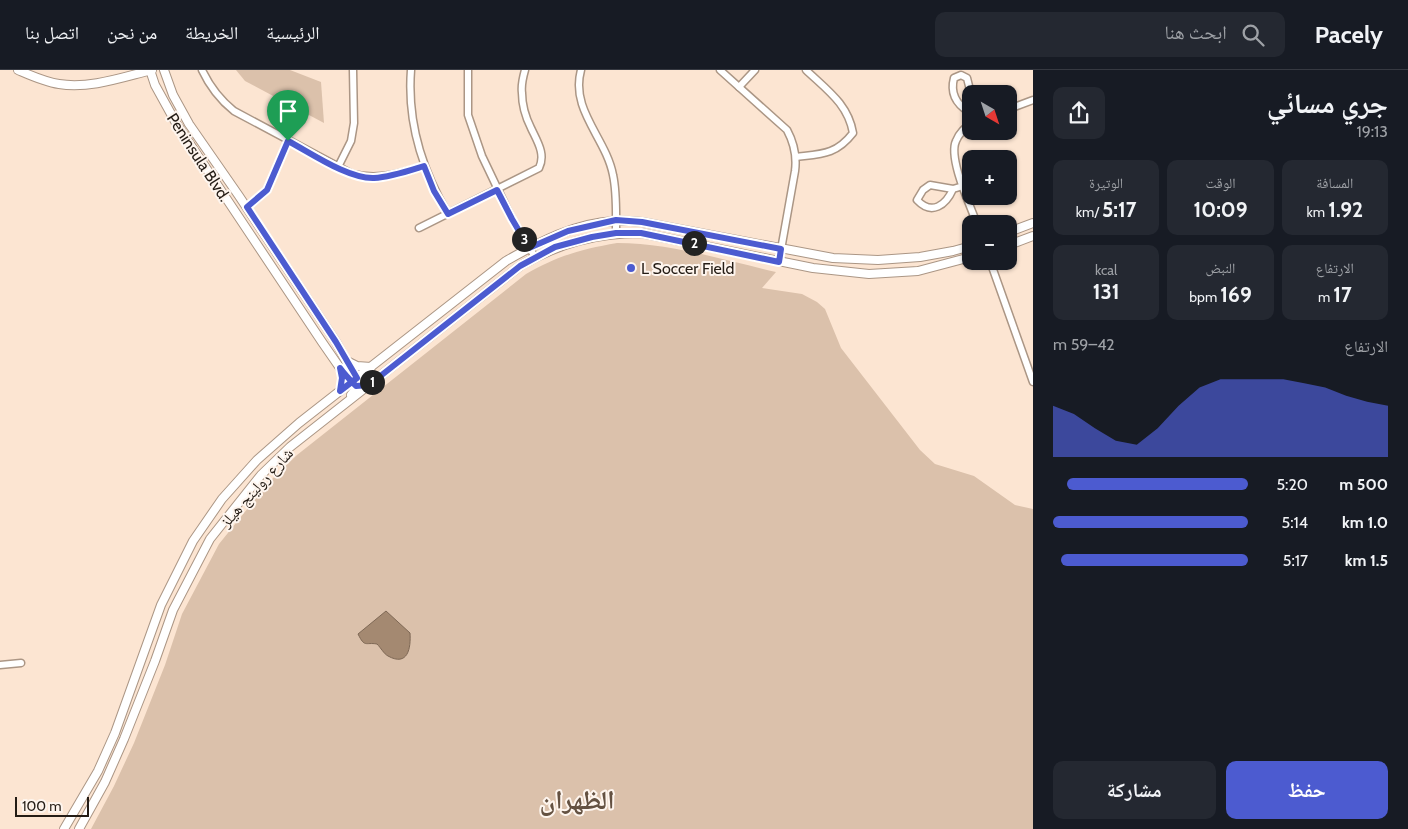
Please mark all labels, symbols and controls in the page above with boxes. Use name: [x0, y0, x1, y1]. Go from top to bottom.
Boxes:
search box: [935, 12, 1285, 57]
text: Pacely: [1315, 20, 1383, 49]
text: ابحث هنا: [1165, 21, 1227, 44]
icon: search: [1239, 21, 1267, 49]
text: اتصل بنا: [25, 22, 79, 44]
text: من نحن: [107, 22, 157, 44]
text: الخريطة: [185, 22, 238, 44]
text: الرئيسية: [266, 22, 320, 44]
north arrow: [962, 85, 1018, 140]
map controls: [962, 85, 1017, 270]
text: جري مسائي: [1267, 86, 1388, 120]
button: share: [1053, 87, 1105, 139]
pin: [267, 90, 309, 141]
icon: arrive: [274, 97, 302, 125]
street label: Peninsula Blvd.: [163, 110, 234, 205]
text: 19:13: [1356, 122, 1388, 141]
button: +: [962, 150, 1017, 205]
text: الوتيرة: [1089, 174, 1123, 192]
text: الوقت: [1205, 174, 1236, 192]
text: المسافة: [1316, 174, 1353, 192]
text: 5:17: [1102, 197, 1137, 222]
text: 10:09: [1194, 197, 1247, 222]
text: 1.92: [1328, 197, 1363, 222]
text: /km: [1076, 203, 1102, 221]
text: km: [1306, 203, 1328, 221]
button: −: [962, 215, 1017, 270]
pin: 3: [512, 226, 536, 252]
text: 3: [521, 230, 528, 248]
pin: 2: [682, 230, 706, 256]
text: 2: [691, 234, 698, 252]
place label: L Soccer Field: [641, 259, 734, 278]
text: النبض: [1206, 259, 1235, 277]
text: الارتفاع: [1316, 259, 1354, 277]
text: kcal: [1095, 261, 1117, 279]
marker: L Soccer Field: [625, 262, 637, 274]
text: 131: [1093, 279, 1120, 304]
text: 169: [1220, 282, 1252, 307]
text: 17: [1333, 282, 1352, 307]
text: bpm: [1189, 288, 1220, 306]
text: m: [1318, 288, 1333, 306]
text: 42–59 m: [1053, 335, 1115, 354]
text: الارتفاع: [1344, 337, 1388, 356]
pin: 1: [360, 370, 384, 394]
text: 1: [370, 373, 375, 391]
street label: شارع رولينج هيلز: [215, 444, 298, 532]
text: 5:20: [1276, 475, 1308, 494]
text: 500 m: [1339, 475, 1388, 494]
text: 5:14: [1282, 513, 1308, 532]
text: 1.0 km: [1342, 513, 1388, 532]
text: 5:17: [1283, 551, 1308, 570]
text: 1.5 km: [1345, 551, 1388, 570]
button: مشاركة: [1053, 761, 1216, 819]
button: حفظ: [1226, 761, 1388, 819]
district label: الظهران: [539, 784, 615, 816]
scale bar: [15, 794, 89, 817]
text: 100 m: [22, 797, 62, 815]

